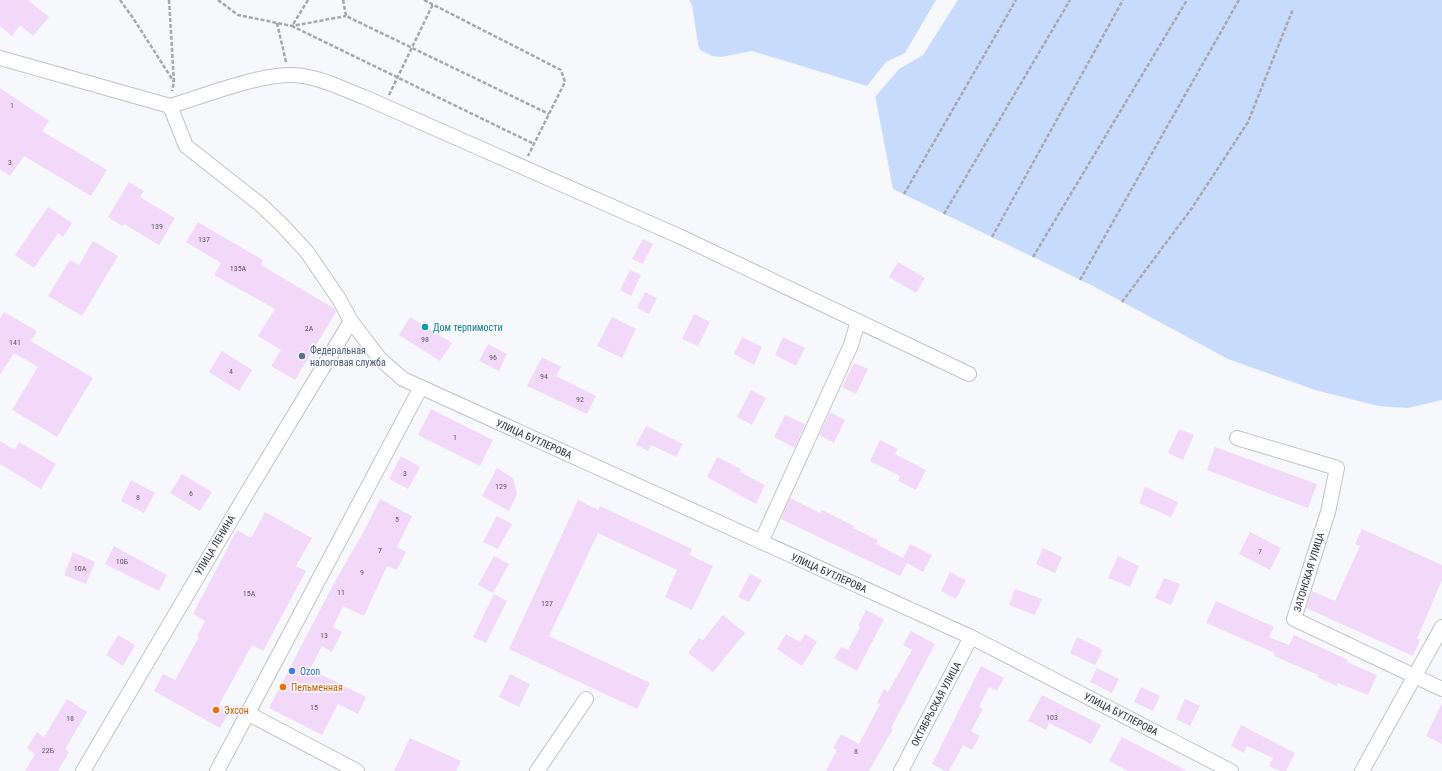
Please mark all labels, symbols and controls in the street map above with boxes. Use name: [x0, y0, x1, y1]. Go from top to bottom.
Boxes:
house number: 1: [10, 101, 14, 110]
house number: 3: [8, 158, 12, 167]
house number: 139: [151, 222, 163, 231]
house number: 137: [198, 235, 210, 244]
house number: 135А: [230, 264, 247, 273]
marker: Дом терпимости: [420, 322, 430, 332]
place label: Дом терпимости: [433, 322, 503, 333]
house number: 2А: [305, 324, 314, 333]
house number: 98: [421, 335, 429, 344]
house number: 141: [9, 338, 21, 347]
place label: Федеральная налоговая служба: [310, 344, 386, 368]
marker: Федеральная налоговая служба: [297, 351, 307, 361]
house number: 96: [489, 353, 497, 362]
house number: 4: [229, 367, 233, 376]
house number: 94: [540, 372, 548, 381]
house number: 92: [576, 395, 584, 404]
street label: УЛИЦА БУТЛЕРОВА: [494, 417, 574, 461]
house number: 1: [453, 433, 457, 442]
house number: 3: [403, 469, 407, 478]
house number: 129: [495, 482, 507, 491]
house number: 6: [189, 489, 193, 498]
house number: 8: [136, 493, 140, 502]
street label: УЛИЦА ЛЕНИНА: [193, 513, 237, 577]
house number: 5: [395, 515, 399, 524]
street label: ЗАТОНСКАЯ УЛИЦА: [1292, 531, 1326, 613]
house number: 7: [378, 546, 382, 555]
house number: 7: [1258, 547, 1262, 556]
street label: УЛИЦА БУТЛЕРОВА: [789, 551, 869, 595]
house number: 10Б: [116, 557, 129, 566]
house number: 10А: [74, 564, 87, 573]
house number: 9: [360, 568, 364, 577]
house number: 11: [337, 588, 345, 597]
house number: 15А: [243, 589, 256, 598]
house number: 127: [541, 599, 553, 608]
house number: 13: [320, 631, 328, 640]
street label: ОКТЯБРЬСКАЯ УЛИЦА: [909, 660, 963, 748]
marker: Ozon: [287, 666, 297, 676]
place label: Ozon: [300, 666, 320, 677]
marker: Пельменная: [278, 682, 288, 692]
place label: Пельменная: [291, 682, 343, 693]
street label: УЛИЦА БУТЛЕРОВА: [1082, 690, 1160, 738]
house number: 15: [310, 703, 318, 712]
marker: Эхсон: [211, 705, 221, 715]
place label: Эхсон: [224, 705, 249, 716]
house number: 103: [1046, 713, 1058, 722]
house number: 18: [66, 714, 74, 723]
house number: 22Б: [42, 746, 55, 755]
house number: 8: [854, 747, 858, 756]

